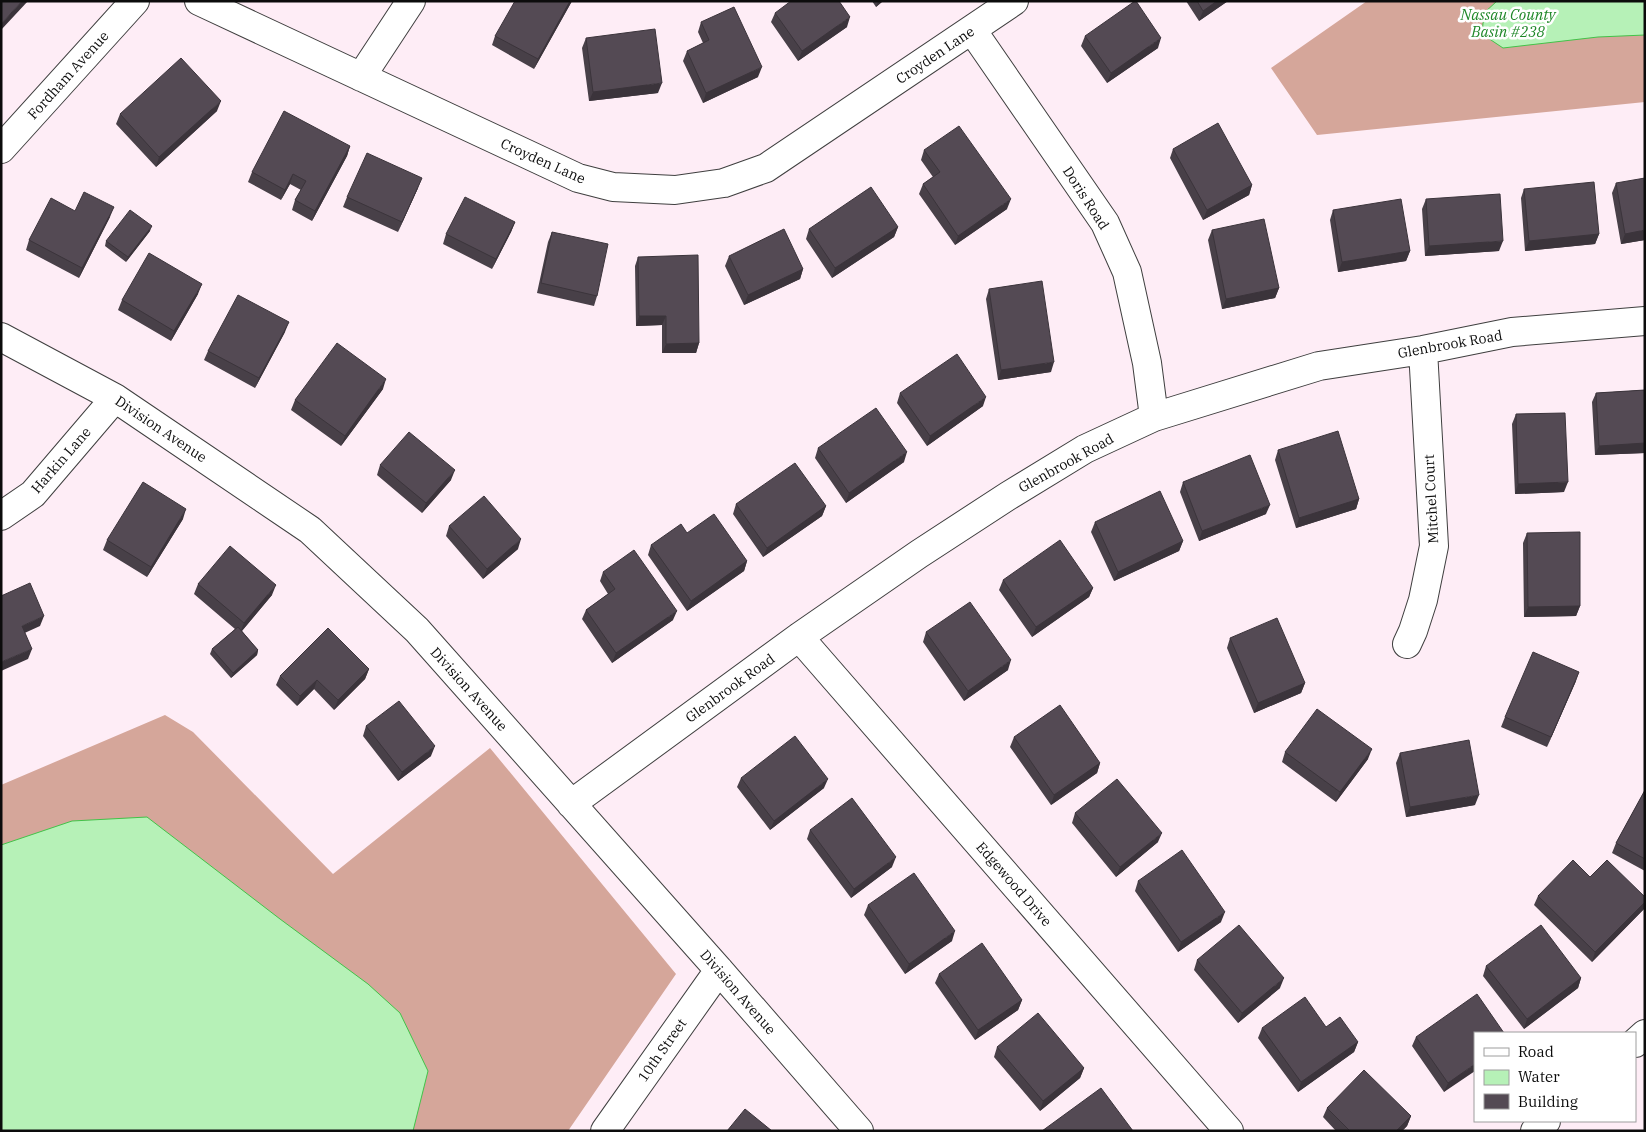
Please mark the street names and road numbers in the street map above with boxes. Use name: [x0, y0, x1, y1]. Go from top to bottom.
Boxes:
street label: Croyden Lane: [892, 22, 978, 88]
street label: Fordham Avenue: [24, 27, 112, 123]
street label: Croyden Lane: [498, 134, 588, 188]
street label: Doris Road: [1059, 163, 1113, 233]
street label: Glenbrook Road: [1396, 326, 1504, 362]
street label: Division Avenue: [112, 392, 210, 466]
street label: Harkin Lane: [27, 423, 95, 497]
street label: Glenbrook Road: [1015, 429, 1117, 497]
street label: Mitchel Court: [1420, 454, 1442, 544]
street label: Division Avenue: [427, 643, 511, 735]
street label: Glenbrook Road: [682, 649, 779, 726]
street label: Edgewood Drive: [972, 838, 1056, 930]
street label: Division Avenue: [696, 946, 780, 1038]
street label: 10th Street: [634, 1015, 690, 1085]

